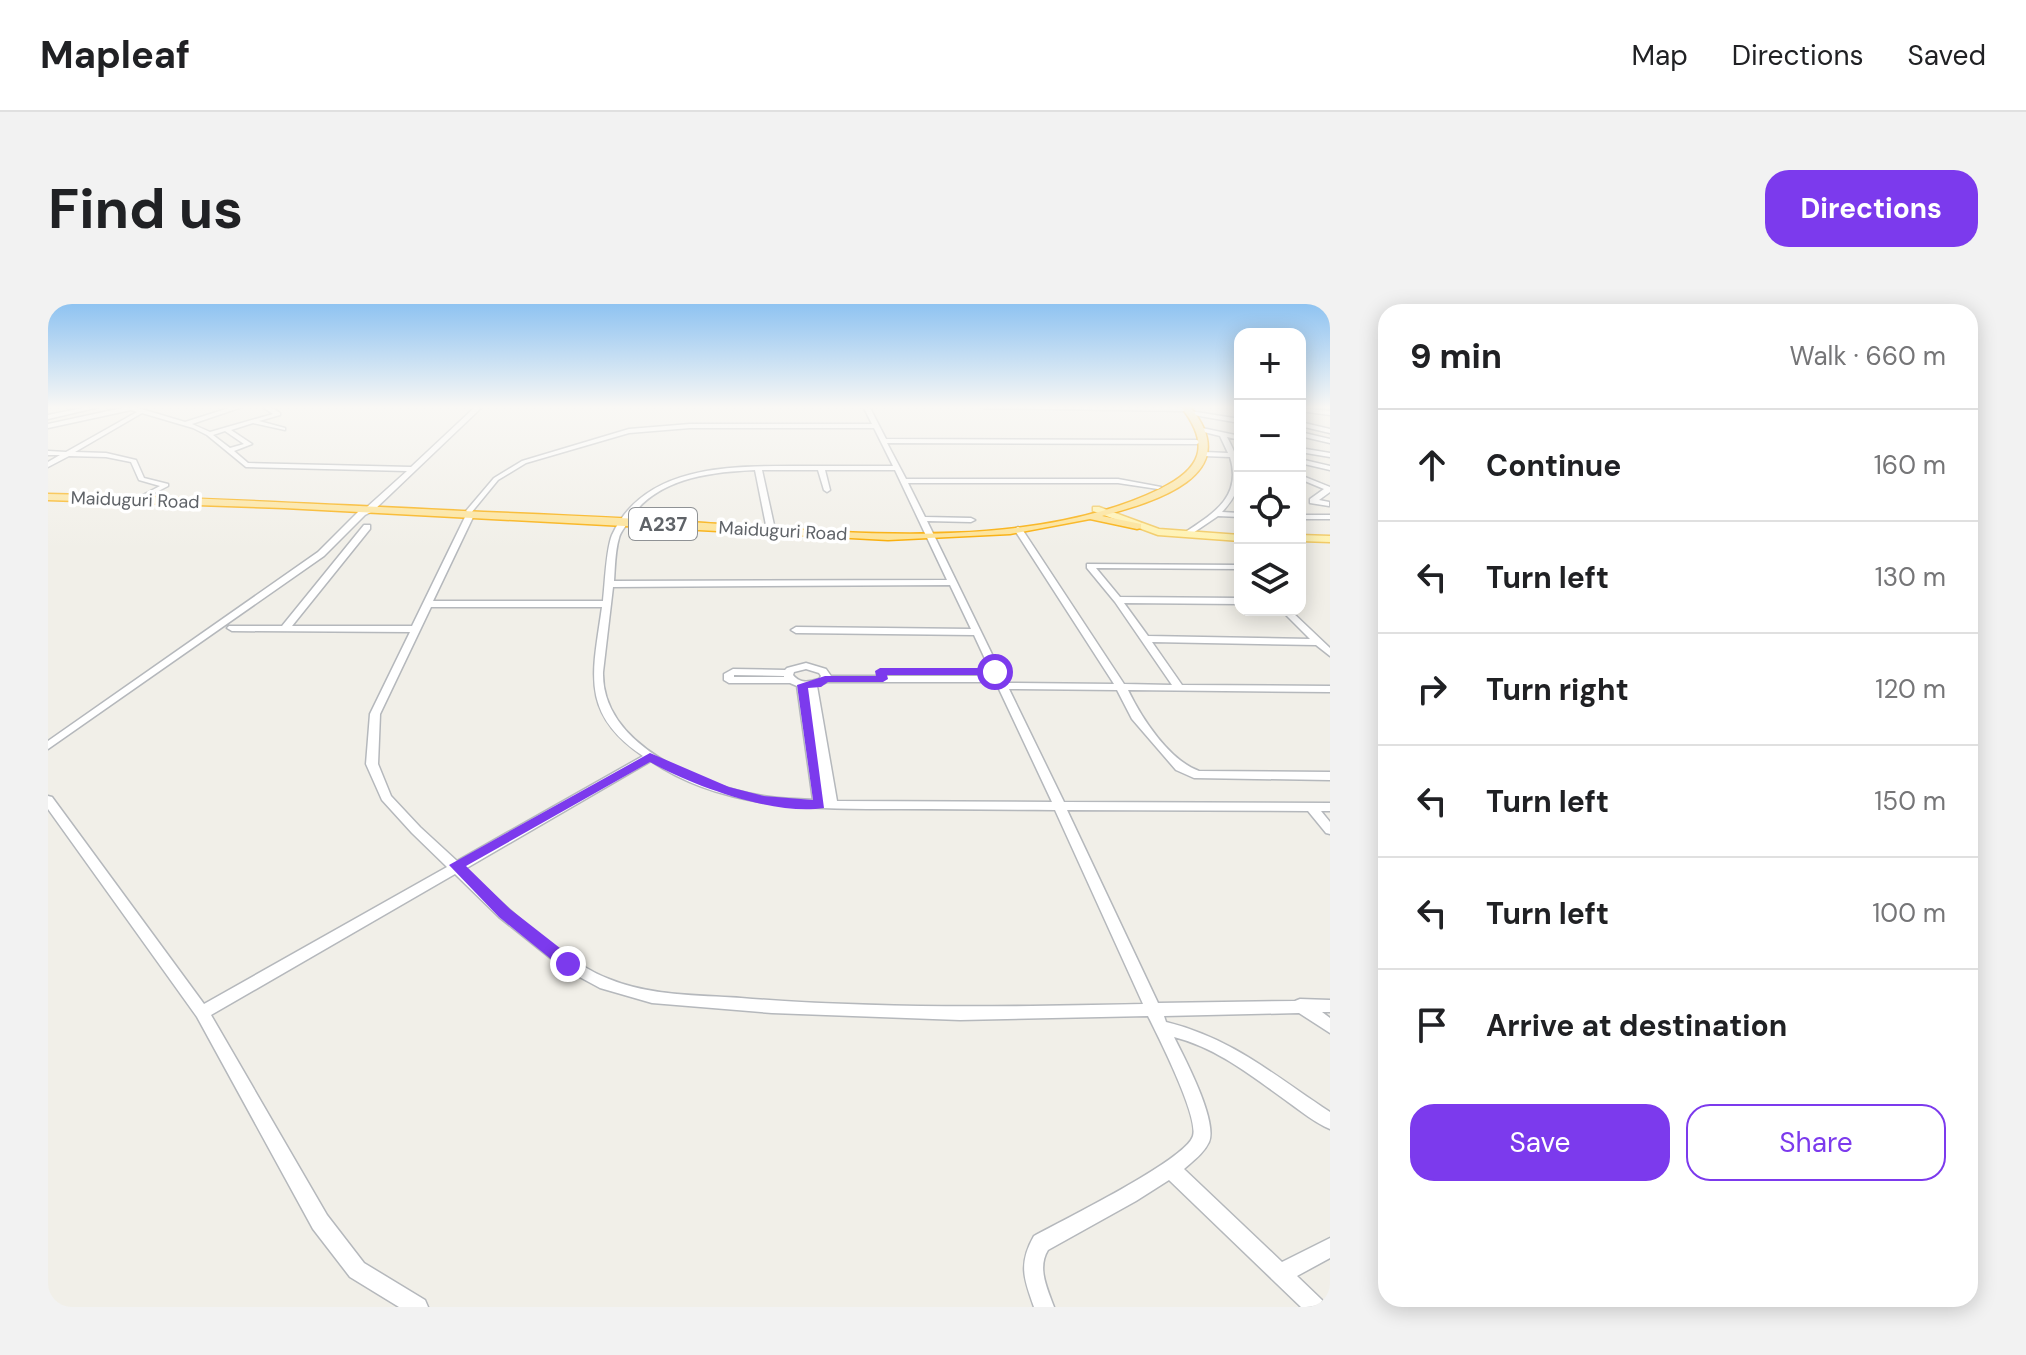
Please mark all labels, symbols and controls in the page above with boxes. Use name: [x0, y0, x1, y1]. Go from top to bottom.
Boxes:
text: Mapleaf: [40, 30, 190, 80]
text: Map: [1631, 37, 1688, 74]
text: Directions: [1732, 37, 1864, 74]
text: Saved: [1908, 37, 1986, 74]
button: Directions: [1765, 170, 1978, 247]
text: Find us: [48, 172, 243, 245]
map controls: [1234, 328, 1306, 616]
button: +: [1234, 328, 1306, 400]
text: 9 min: [1410, 334, 1502, 379]
text: Walk · 660 m: [1790, 339, 1946, 373]
button: −: [1234, 400, 1306, 472]
icon: ahead: [1410, 443, 1454, 487]
text: Continue: [1486, 446, 1621, 485]
text: 160 m: [1874, 448, 1946, 482]
button: locate: [1234, 472, 1306, 544]
street label: Maiduguri Road: [70, 486, 200, 514]
road number: A237: [629, 508, 697, 540]
street label: Maiduguri Road: [718, 516, 848, 546]
button: layers: [1234, 544, 1306, 616]
icon: left: [1410, 555, 1454, 599]
text: Turn left: [1486, 558, 1609, 597]
text: 130 m: [1875, 560, 1946, 594]
route start: [977, 654, 1013, 690]
icon: right: [1410, 667, 1454, 711]
text: Turn right: [1486, 670, 1629, 709]
text: 120 m: [1875, 672, 1946, 706]
icon: left: [1410, 779, 1454, 823]
text: Turn left: [1486, 782, 1609, 821]
text: 150 m: [1874, 784, 1946, 818]
icon: left: [1410, 891, 1454, 935]
text: Turn left: [1486, 894, 1609, 933]
text: 100 m: [1872, 896, 1946, 930]
route end: [550, 946, 586, 982]
icon: arrive: [1410, 1003, 1454, 1047]
text: Arrive at destination: [1486, 1006, 1787, 1045]
button: Save: [1410, 1104, 1670, 1181]
button: Share: [1686, 1104, 1946, 1181]

